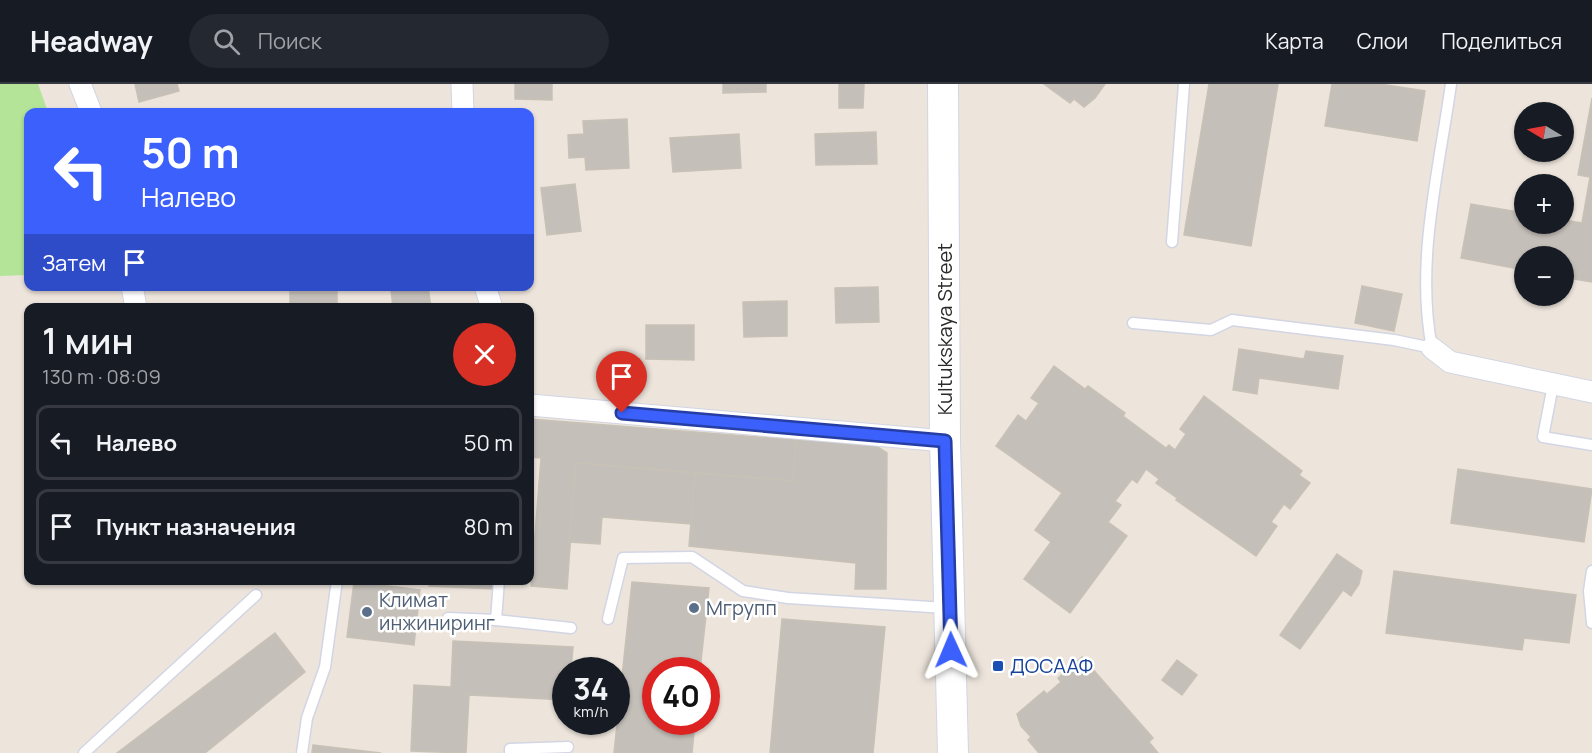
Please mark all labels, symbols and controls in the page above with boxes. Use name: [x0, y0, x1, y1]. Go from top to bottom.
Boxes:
search box: [189, 14, 609, 68]
text: Headway: [30, 22, 153, 60]
icon: search: [210, 25, 243, 58]
text: Поиск: [258, 26, 322, 56]
text: Карта: [1265, 27, 1324, 55]
text: Слои: [1357, 27, 1408, 55]
text: Поделиться: [1441, 27, 1562, 55]
north arrow: [1514, 102, 1574, 162]
map controls: [1514, 102, 1574, 306]
text: 50 m: [141, 123, 239, 181]
icon: left: [42, 132, 120, 210]
button: +: [1514, 174, 1574, 234]
text: Налево: [141, 178, 236, 215]
street label: Kultukskaya Street: [931, 243, 958, 415]
icon: arrive: [118, 246, 151, 279]
button: −: [1514, 246, 1574, 306]
text: Затем: [42, 248, 106, 278]
text: 1 мин: [42, 316, 134, 365]
button: close: [453, 323, 516, 386]
pin: [596, 351, 647, 413]
icon: arrive: [605, 360, 638, 393]
text: 130 m · 08:09: [42, 363, 161, 390]
icon: left: [45, 426, 78, 459]
text: Налево: [96, 428, 177, 458]
text: 50 m: [464, 428, 513, 458]
icon: arrive: [45, 510, 78, 543]
text: Пункт назначения: [96, 512, 296, 542]
text: 80 m: [464, 512, 513, 542]
place label: Климат инжиниринг: [379, 586, 495, 636]
place label: Мгрупп: [706, 594, 777, 621]
marker: Мгрупп: [687, 601, 701, 615]
marker: Климат инжиниринг: [360, 605, 374, 619]
position arrow: [919, 618, 983, 682]
place label: ДОСААФ: [1010, 652, 1093, 679]
speed limit sign: 40: [642, 657, 720, 735]
marker: ДОСААФ: [991, 659, 1005, 673]
text: 34: [573, 668, 609, 709]
text: km/h: [574, 701, 608, 722]

